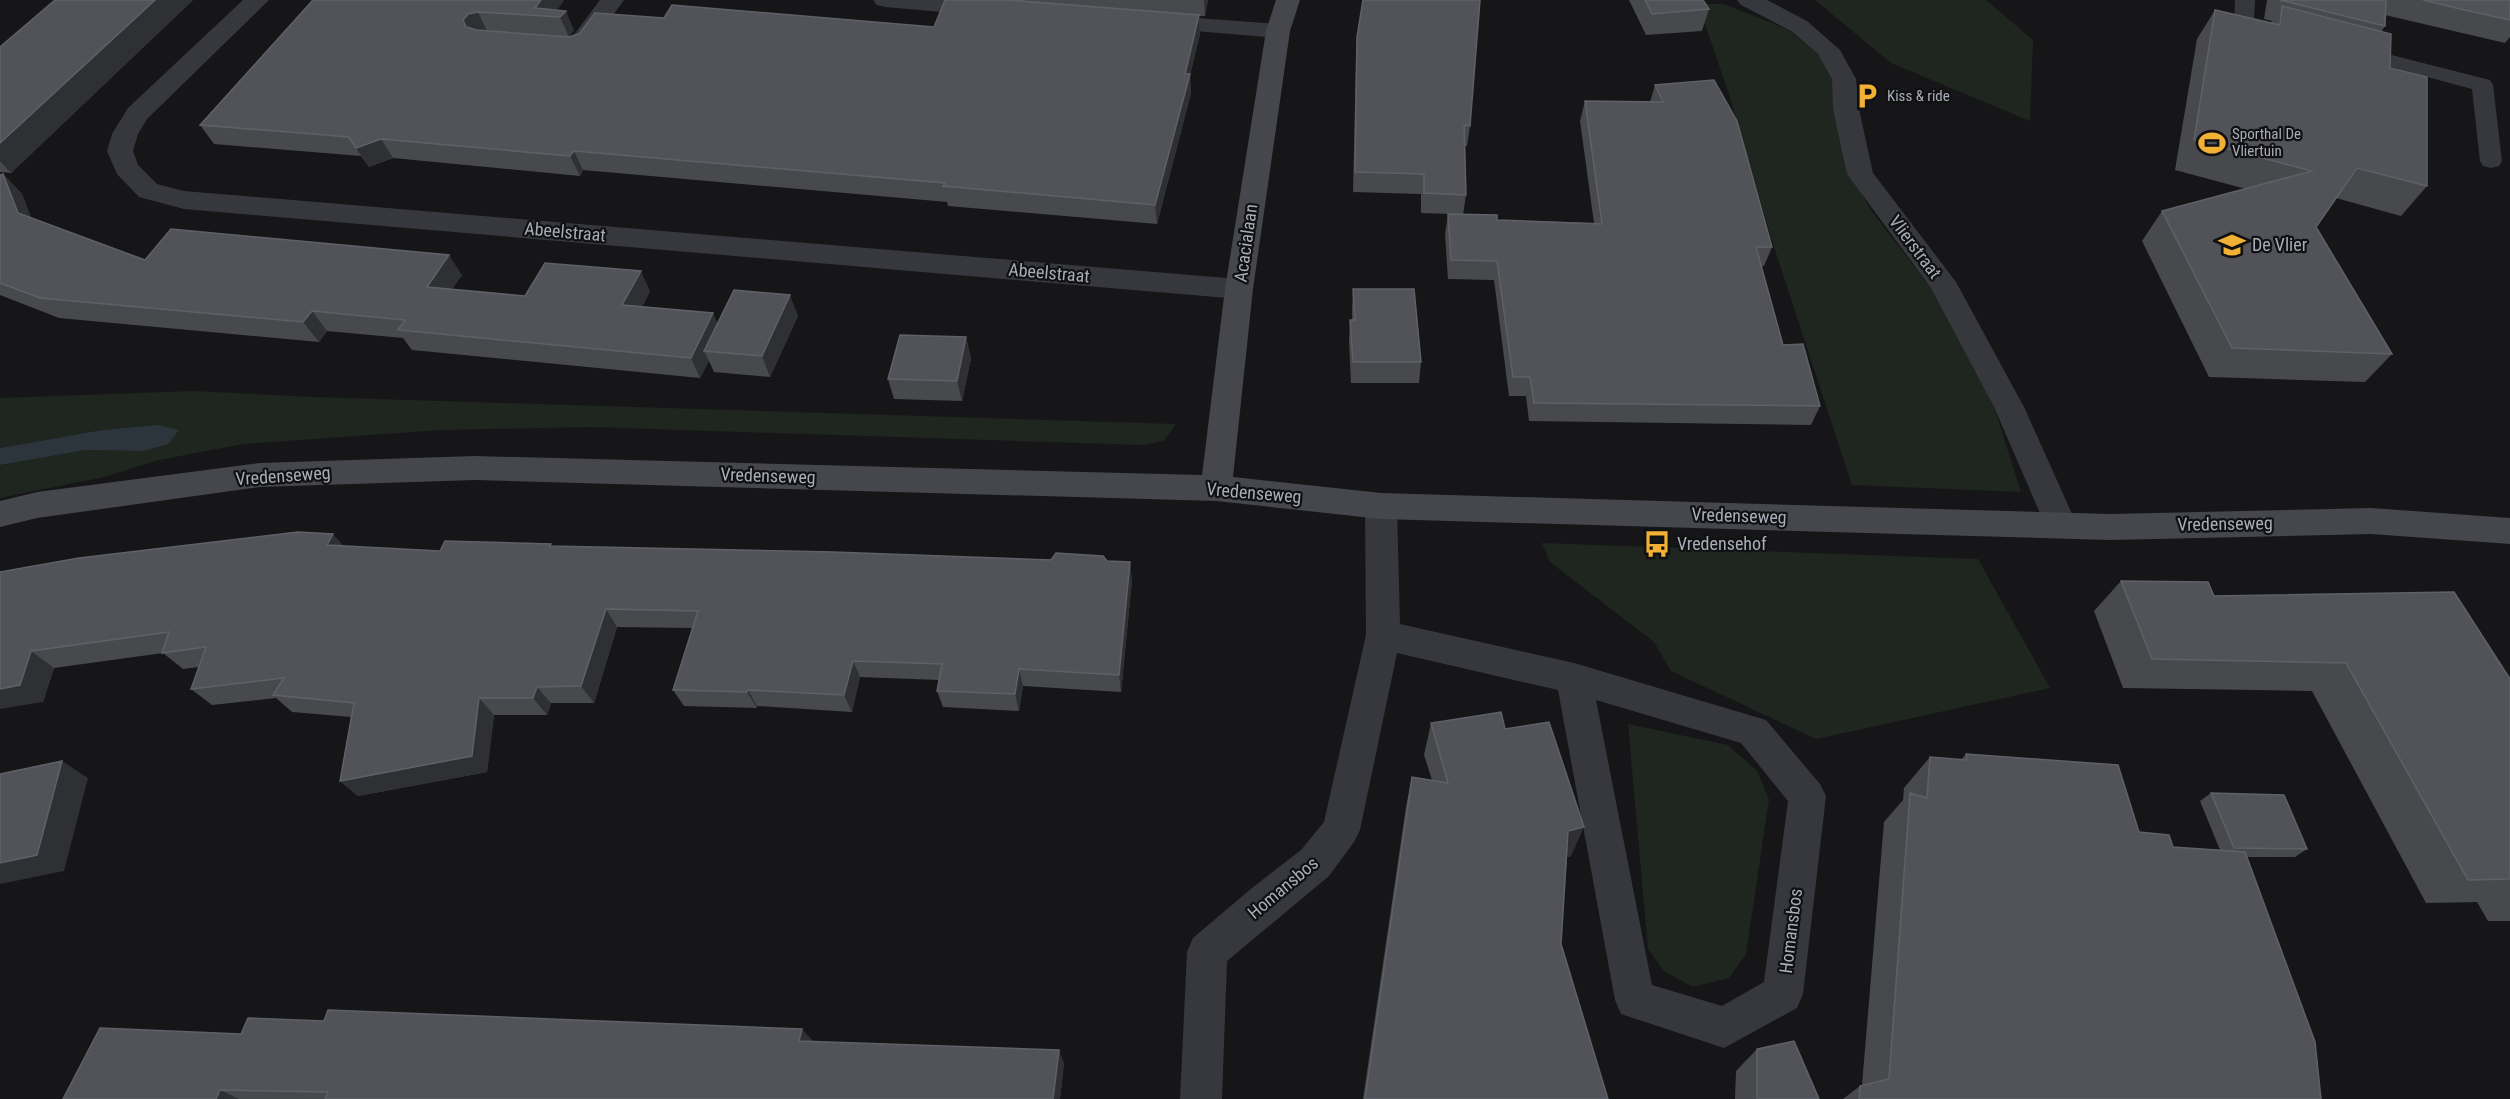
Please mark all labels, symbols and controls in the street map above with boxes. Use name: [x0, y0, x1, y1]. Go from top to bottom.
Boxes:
parking icon: Kiss & ride: [1852, 81, 1882, 111]
place label: Kiss & ride: [1887, 87, 1950, 105]
place label: Sporthal De Vliertuin: [2232, 125, 2301, 160]
sports icon: Sporthal De Vliertuin: [2197, 128, 2227, 158]
street label: Acacialaan: [1230, 203, 1261, 283]
street label: Vlierstraat: [1885, 211, 1946, 282]
street label: Abeelstraat: [524, 217, 607, 246]
school or university icon: De Vlier: [2217, 230, 2247, 260]
place label: De Vlier: [2252, 234, 2308, 255]
street label: Abeelstraat: [1008, 258, 1091, 287]
street label: Vredenseweg: [235, 462, 331, 489]
street label: Vredenseweg: [720, 463, 816, 488]
street label: Vredenseweg: [1206, 478, 1302, 507]
street label: Vredenseweg: [1691, 503, 1787, 528]
street label: Vredenseweg: [2177, 512, 2273, 535]
bus stop icon: Vredensehof: [1642, 529, 1672, 559]
place label: Vredensehof: [1677, 533, 1767, 554]
street label: Homansbos: [1243, 852, 1322, 923]
street label: Homansbos: [1775, 887, 1806, 975]

